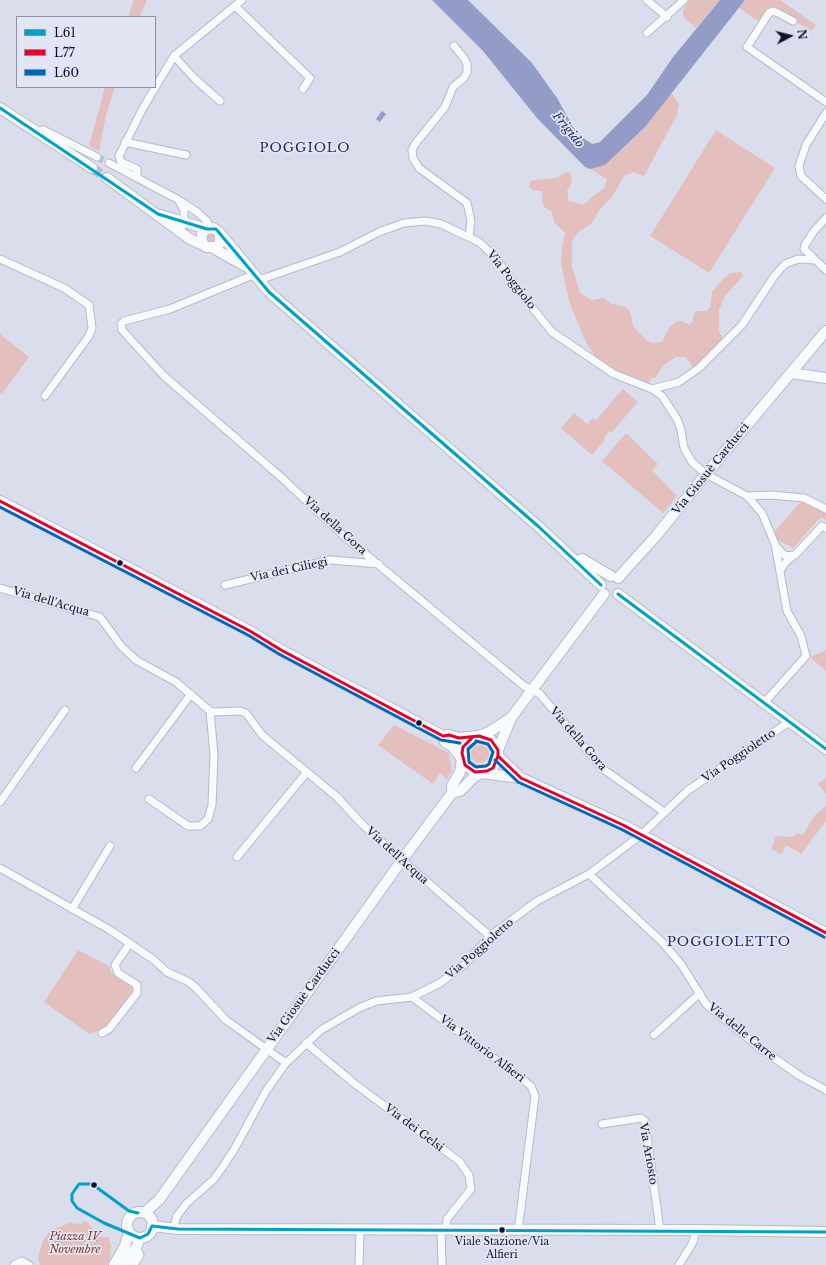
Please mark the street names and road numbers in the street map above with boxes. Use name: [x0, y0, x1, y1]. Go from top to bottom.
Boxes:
street label: Via Poggiolo: [484, 248, 538, 312]
street label: Via Giosuè Carducci: [670, 420, 752, 518]
street label: Via della Gora: [301, 494, 369, 558]
street label: Via dei Ciliegi: [249, 555, 329, 585]
street label: Via dell'Acqua: [11, 585, 91, 619]
street label: Via della Gora: [547, 705, 609, 773]
street label: Via Poggioletto: [700, 727, 778, 785]
street label: Via dell'Acqua: [363, 825, 431, 887]
street label: Via Poggioletto: [443, 916, 517, 982]
street label: Via Giosuè Carducci: [265, 946, 343, 1046]
street label: Via delle Carre: [705, 1001, 779, 1063]
street label: Via Vittorio Alfieri: [437, 1013, 527, 1085]
street label: Via dei Gelsi: [382, 1102, 446, 1154]
street label: Via Ariosto: [636, 1122, 660, 1186]

